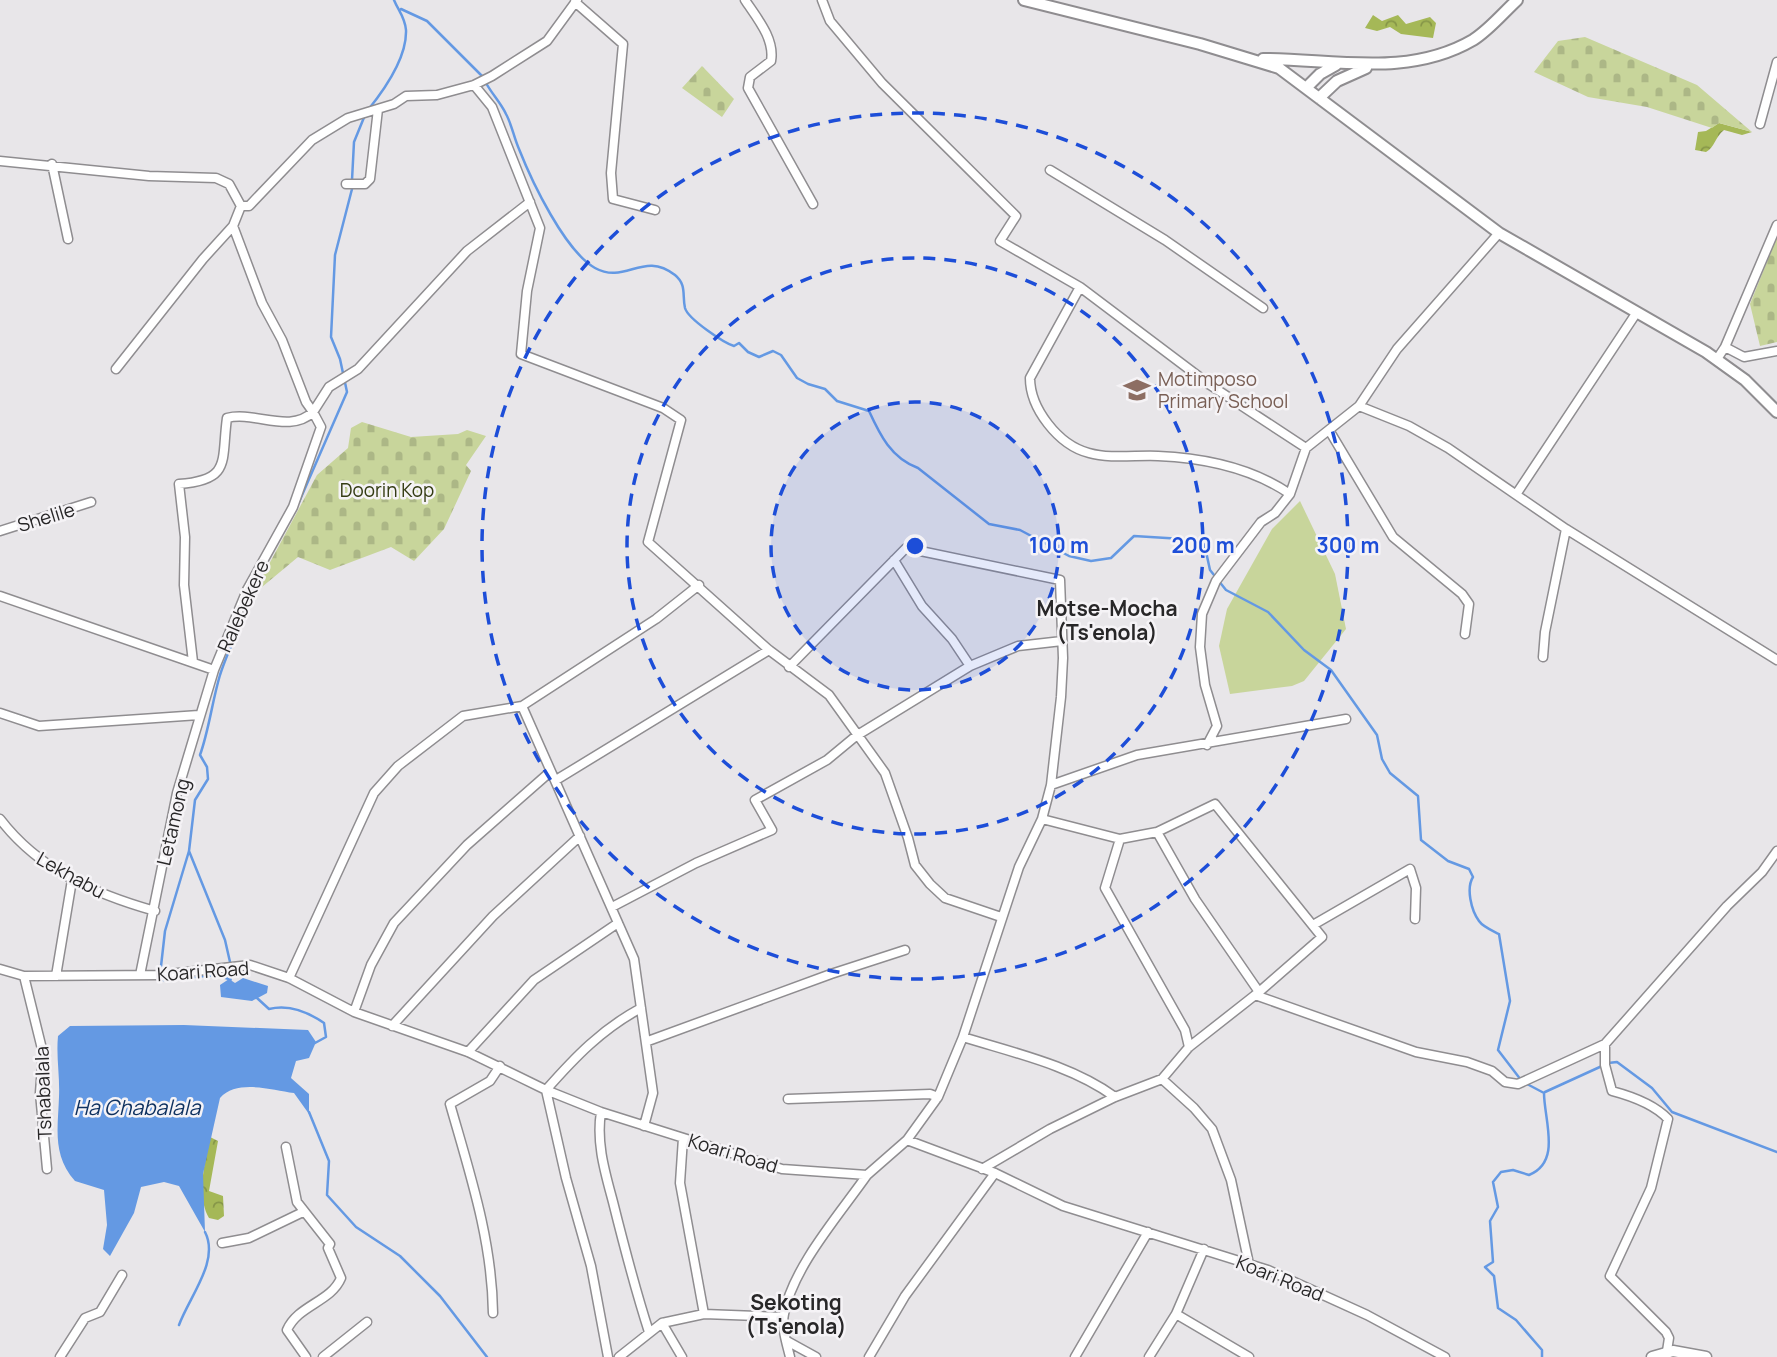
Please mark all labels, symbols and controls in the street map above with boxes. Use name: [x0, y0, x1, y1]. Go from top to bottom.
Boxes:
place label: Motimposo Primary School: [1158, 366, 1288, 414]
school or university icon: Motimposo Primary School: [1122, 375, 1152, 405]
park label: Doorin Kop: [340, 477, 434, 503]
street label: Shelile: [14, 496, 78, 538]
text: 100 m: [1029, 531, 1089, 559]
text: 200 m: [1171, 531, 1235, 559]
text: 300 m: [1317, 531, 1379, 559]
centre of rings: [903, 534, 927, 558]
street label: Ralebekere: [211, 556, 275, 656]
district label: Motse-Mocha (Ts'enola): [1036, 594, 1178, 646]
street label: Letamong: [150, 776, 196, 868]
street label: Lekhabu: [32, 846, 110, 904]
street label: Koari Road: [156, 955, 250, 987]
street label: Tshabalala: [28, 1046, 58, 1140]
water label: Ha Chabalala: [74, 1093, 202, 1121]
street label: Koari Road: [685, 1127, 781, 1179]
street label: Koari Road: [1232, 1249, 1328, 1307]
district label: Sekoting (Ts'enola): [746, 1288, 846, 1340]

